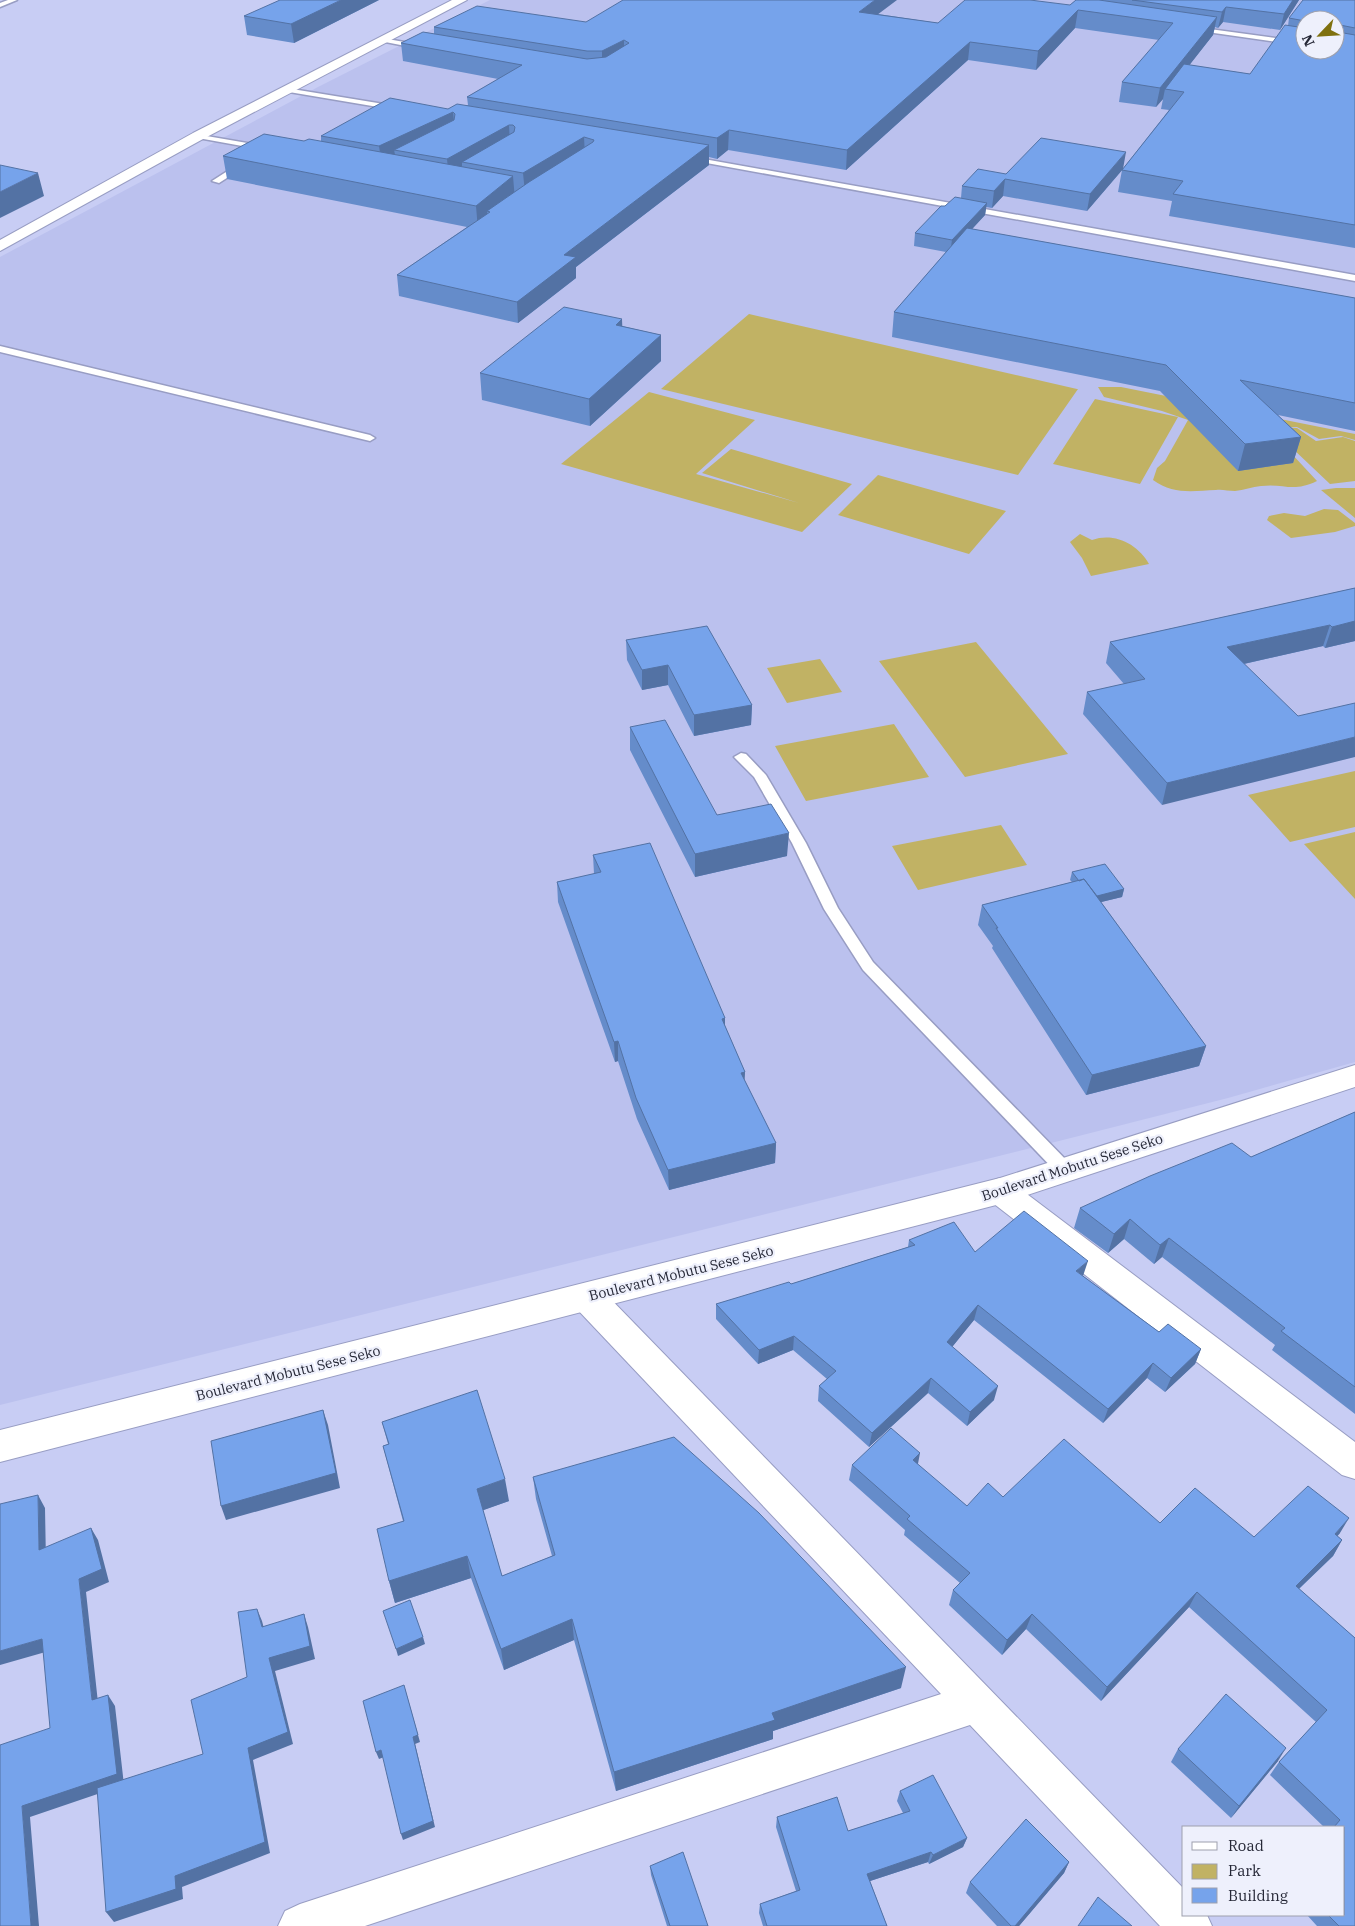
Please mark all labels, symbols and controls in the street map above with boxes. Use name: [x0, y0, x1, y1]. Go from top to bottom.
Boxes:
north arrow: [1295, 10, 1345, 60]
text: N: [1298, 32, 1319, 49]
street label: Boulevard Mobutu Sese Seko: [979, 1129, 1165, 1205]
street label: Boulevard Mobutu Sese Seko: [587, 1241, 775, 1305]
street label: Boulevard Mobutu Sese Seko: [194, 1341, 382, 1405]
legend: [1182, 1826, 1345, 1916]
text: Road: [1228, 1836, 1264, 1855]
text: Park: [1228, 1861, 1261, 1880]
text: Building: [1228, 1886, 1288, 1905]

